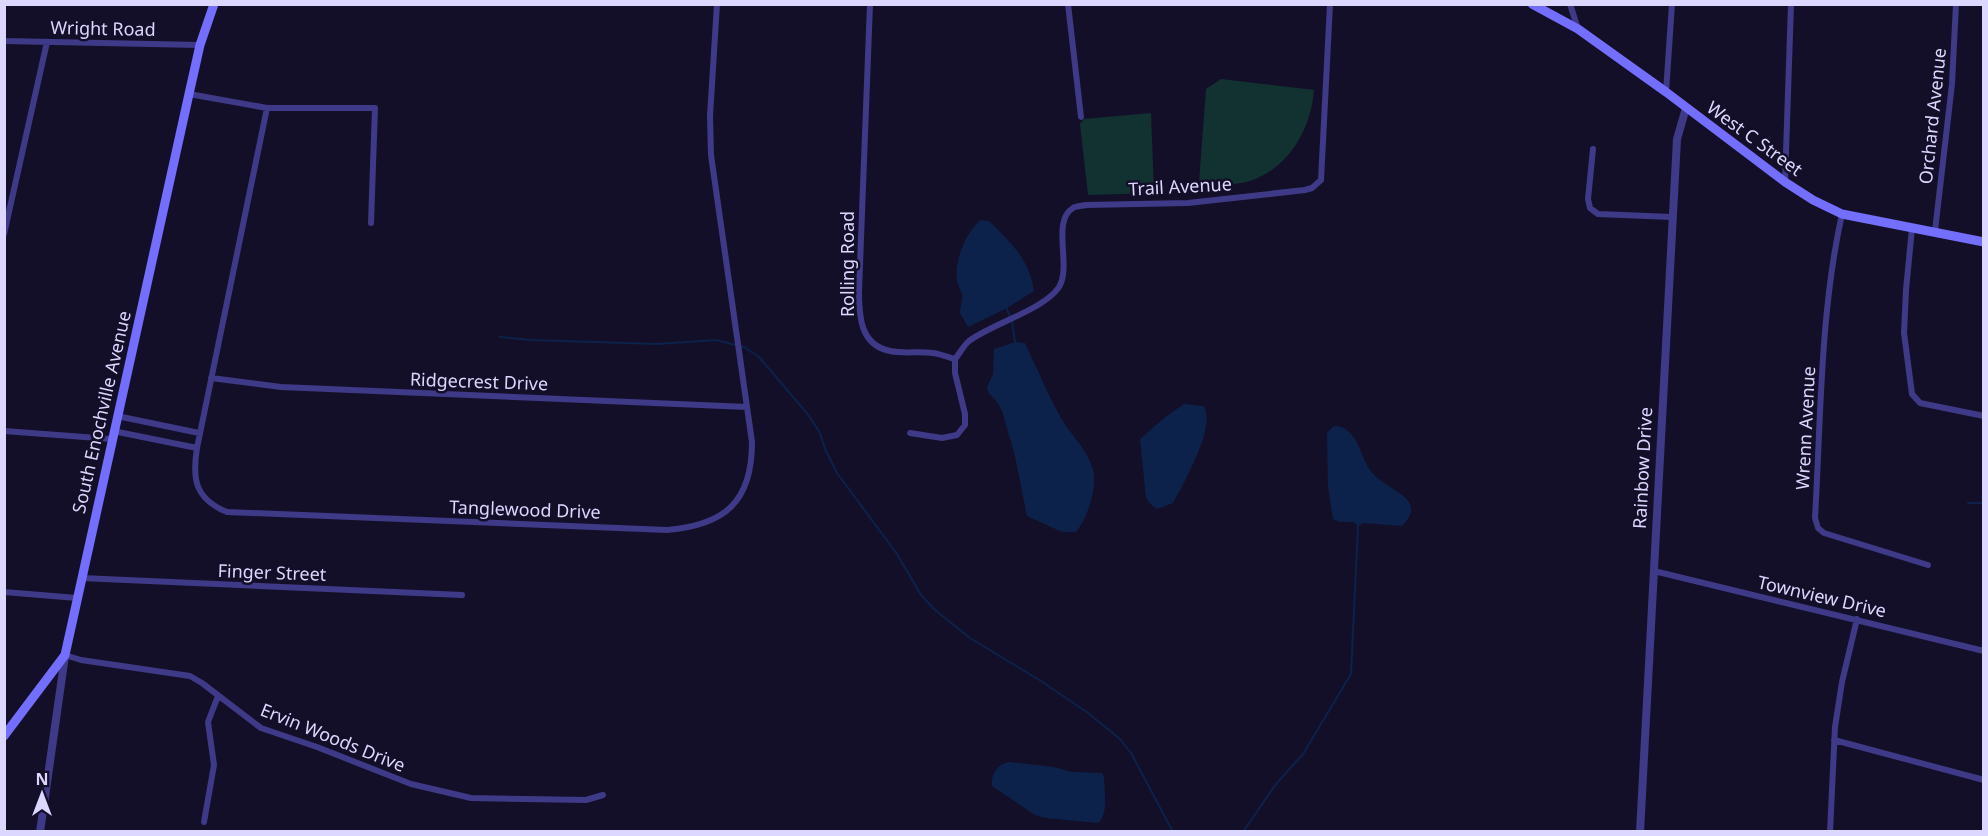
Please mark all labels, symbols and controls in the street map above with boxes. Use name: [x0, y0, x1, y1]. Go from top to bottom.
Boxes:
street label: Wright Road: [50, 15, 156, 41]
street label: Orchard Avenue: [1913, 47, 1951, 185]
street label: West C Street: [1702, 95, 1808, 181]
street label: Trail Avenue: [1128, 171, 1232, 201]
street label: Rolling Road: [835, 211, 859, 317]
street label: South Enochville Avenue: [66, 308, 136, 516]
street label: Wrenn Avenue: [1790, 365, 1820, 491]
street label: Ridgecrest Drive: [409, 367, 549, 395]
street label: Rainbow Drive: [1627, 406, 1657, 530]
street label: Tanglewood Drive: [449, 494, 601, 524]
street label: Finger Street: [217, 558, 327, 586]
street label: Townview Drive: [1755, 570, 1889, 622]
street label: Ervin Woods Drive: [257, 697, 409, 777]
north arrow: [12, 764, 72, 824]
text: N: [35, 768, 49, 790]

